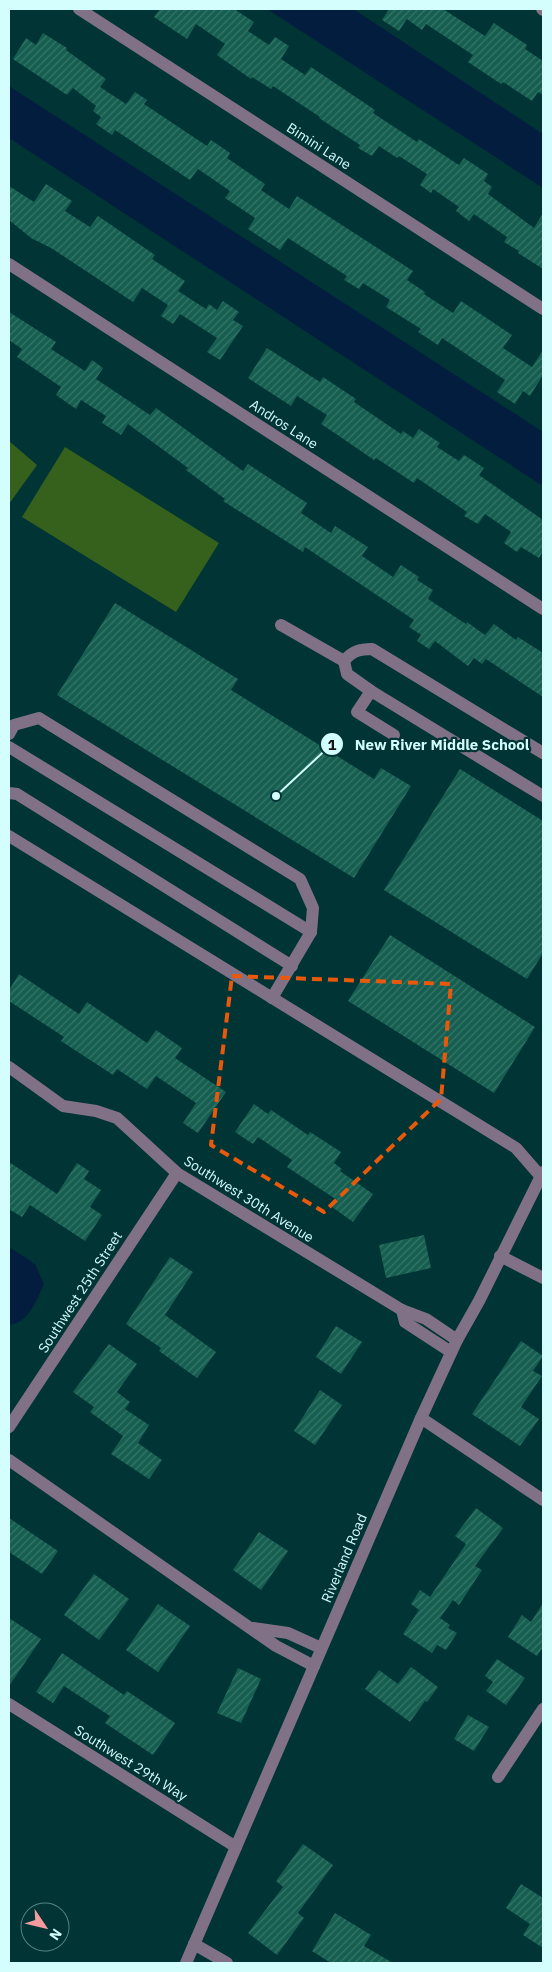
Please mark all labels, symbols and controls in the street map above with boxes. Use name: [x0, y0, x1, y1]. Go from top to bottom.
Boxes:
street label: Bimini Lane: [283, 119, 355, 174]
street label: Andros Lane: [246, 395, 322, 453]
callout: New River Middle School: [319, 729, 539, 759]
text: 1: [327, 735, 337, 754]
text: New River Middle School: [355, 735, 530, 754]
street label: Southwest 30th Avenue: [181, 1152, 318, 1246]
street label: Southwest 25th Street: [34, 1228, 126, 1356]
street label: Riverland Road: [317, 1511, 371, 1605]
street label: Southwest 29th Way: [71, 1721, 191, 1805]
north arrow: [20, 1902, 70, 1952]
text: N: [45, 1925, 66, 1944]

